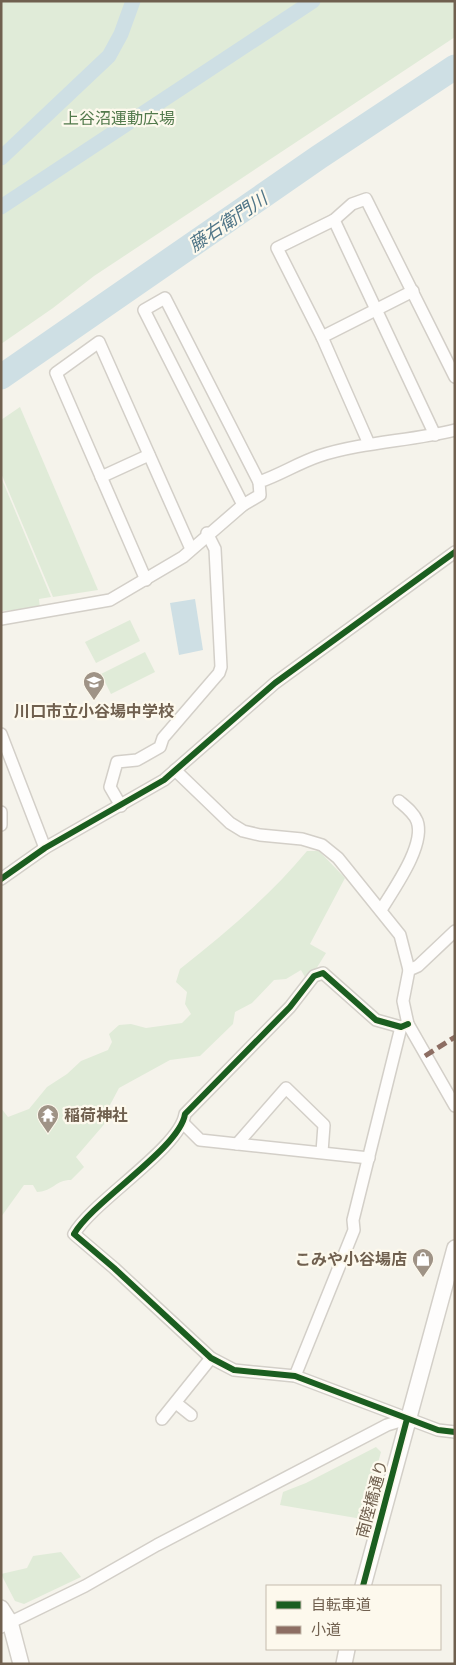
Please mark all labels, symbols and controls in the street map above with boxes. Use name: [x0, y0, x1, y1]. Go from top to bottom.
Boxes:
park label: 上谷沼運動広場: [63, 109, 175, 128]
water label: 藤右衛門川: [185, 187, 273, 256]
school or university icon: 川口市立小谷場中学校: [82, 670, 106, 701]
place label: 川口市立小谷場中学校: [14, 702, 174, 721]
temple icon: 稲荷神社: [36, 1103, 60, 1134]
place label: 稲荷神社: [64, 1106, 128, 1125]
shop icon: こみや小谷場店: [411, 1247, 435, 1278]
place label: こみや小谷場店: [295, 1250, 407, 1269]
street label: 南陸橋通り: [352, 1458, 392, 1540]
legend: [266, 1585, 441, 1650]
text: 自転車道: [311, 1596, 371, 1614]
text: 小道: [311, 1621, 341, 1639]

